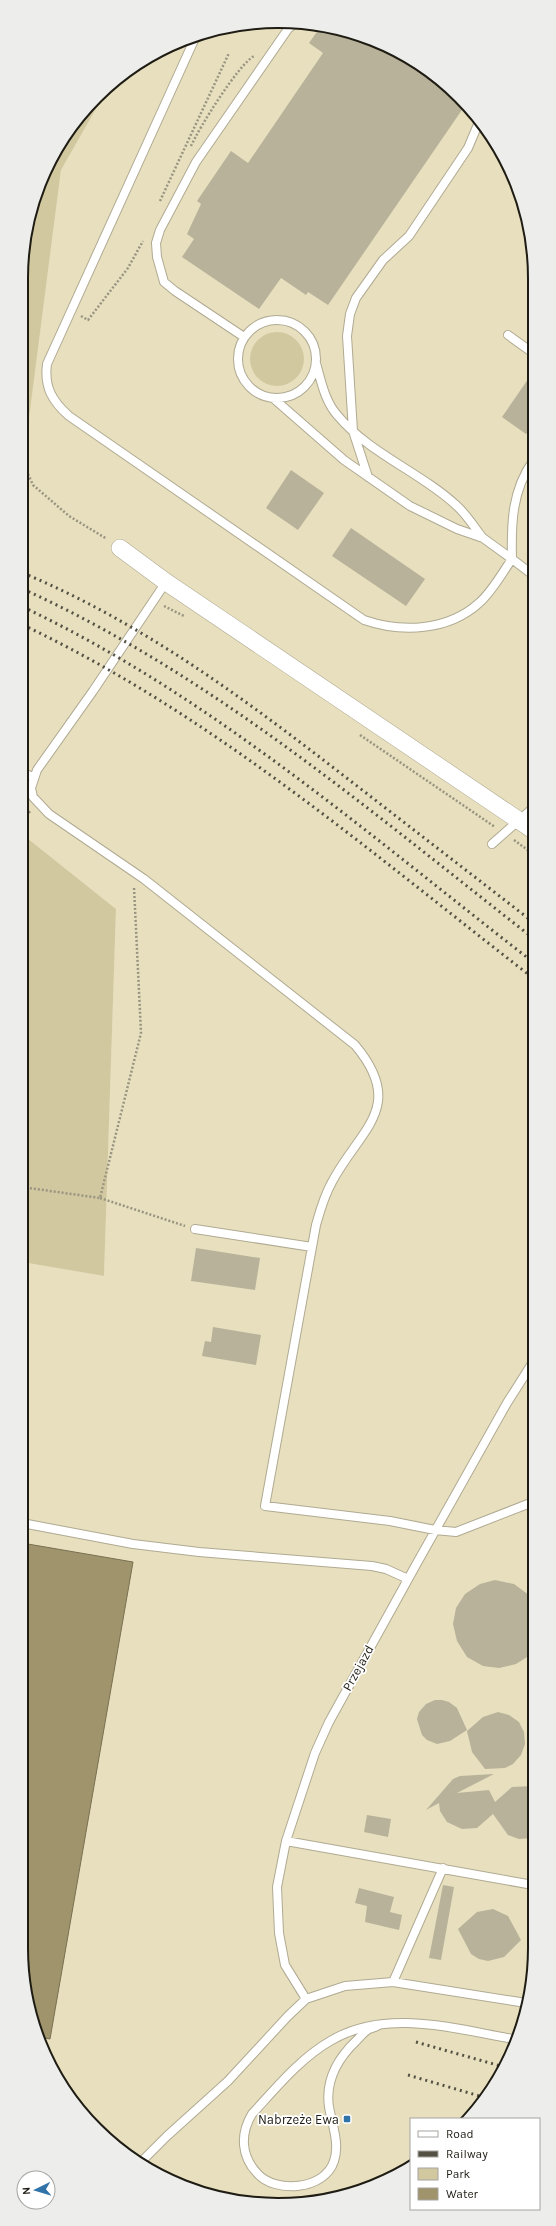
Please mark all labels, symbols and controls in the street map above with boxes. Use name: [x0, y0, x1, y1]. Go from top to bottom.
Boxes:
street label: Przejazd: [339, 1643, 377, 1693]
place label: Nabrzeże Ewa: [258, 2112, 339, 2127]
marker: Nabrzeże Ewa: [342, 2114, 352, 2124]
legend: [410, 2118, 540, 2210]
text: Road: [446, 2127, 474, 2141]
text: Railway: [446, 2147, 488, 2161]
text: Park: [446, 2167, 471, 2181]
north arrow: [16, 2170, 56, 2210]
text: N: [20, 2186, 33, 2195]
text: Water: [446, 2187, 479, 2201]

